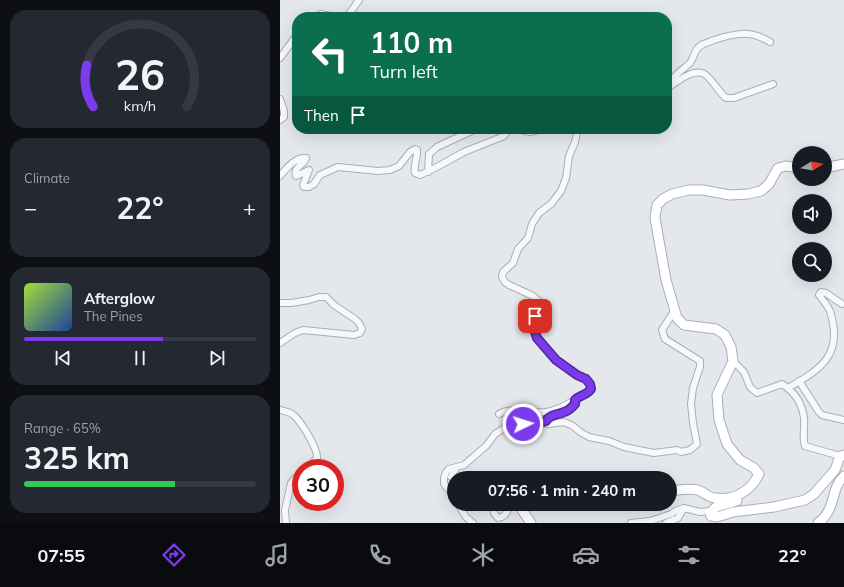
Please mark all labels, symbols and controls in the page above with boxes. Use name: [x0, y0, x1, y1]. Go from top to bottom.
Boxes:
text: 110 m: [370, 25, 453, 60]
icon: left: [304, 28, 356, 80]
text: 26: [115, 48, 165, 100]
text: Turn left: [370, 60, 438, 83]
text: km/h: [124, 97, 156, 115]
icon: arrive: [347, 104, 369, 126]
text: Then: [304, 106, 339, 125]
north arrow: [792, 146, 832, 186]
map controls: [792, 146, 832, 282]
text: Climate: [24, 170, 70, 186]
text: 22°: [116, 189, 164, 227]
text: −: [24, 194, 37, 222]
text: +: [243, 194, 256, 222]
button: sound: [792, 194, 832, 234]
button: search: [792, 242, 832, 282]
text: Afterglow: [84, 289, 155, 308]
pin: [518, 299, 552, 333]
icon: arrive: [524, 305, 546, 327]
text: The Pines: [84, 308, 143, 324]
icon: previous: [52, 347, 74, 369]
icon: pause: [129, 347, 151, 369]
icon: next: [206, 347, 228, 369]
position arrow: [502, 403, 544, 445]
text: Range · 65%: [24, 420, 101, 436]
text: 325 km: [24, 439, 130, 477]
speed limit sign: 30: [292, 459, 344, 511]
text: 07:56 · 1 min · 240 m: [488, 481, 636, 500]
icon: directions: [160, 541, 188, 569]
icon: music: [263, 541, 291, 569]
icon: phone: [366, 541, 394, 569]
icon: climate: [469, 541, 497, 569]
icon: car: [572, 541, 600, 569]
icon: filters: [675, 541, 703, 569]
text: 07:55: [37, 544, 85, 567]
text: 22°: [778, 544, 806, 567]

